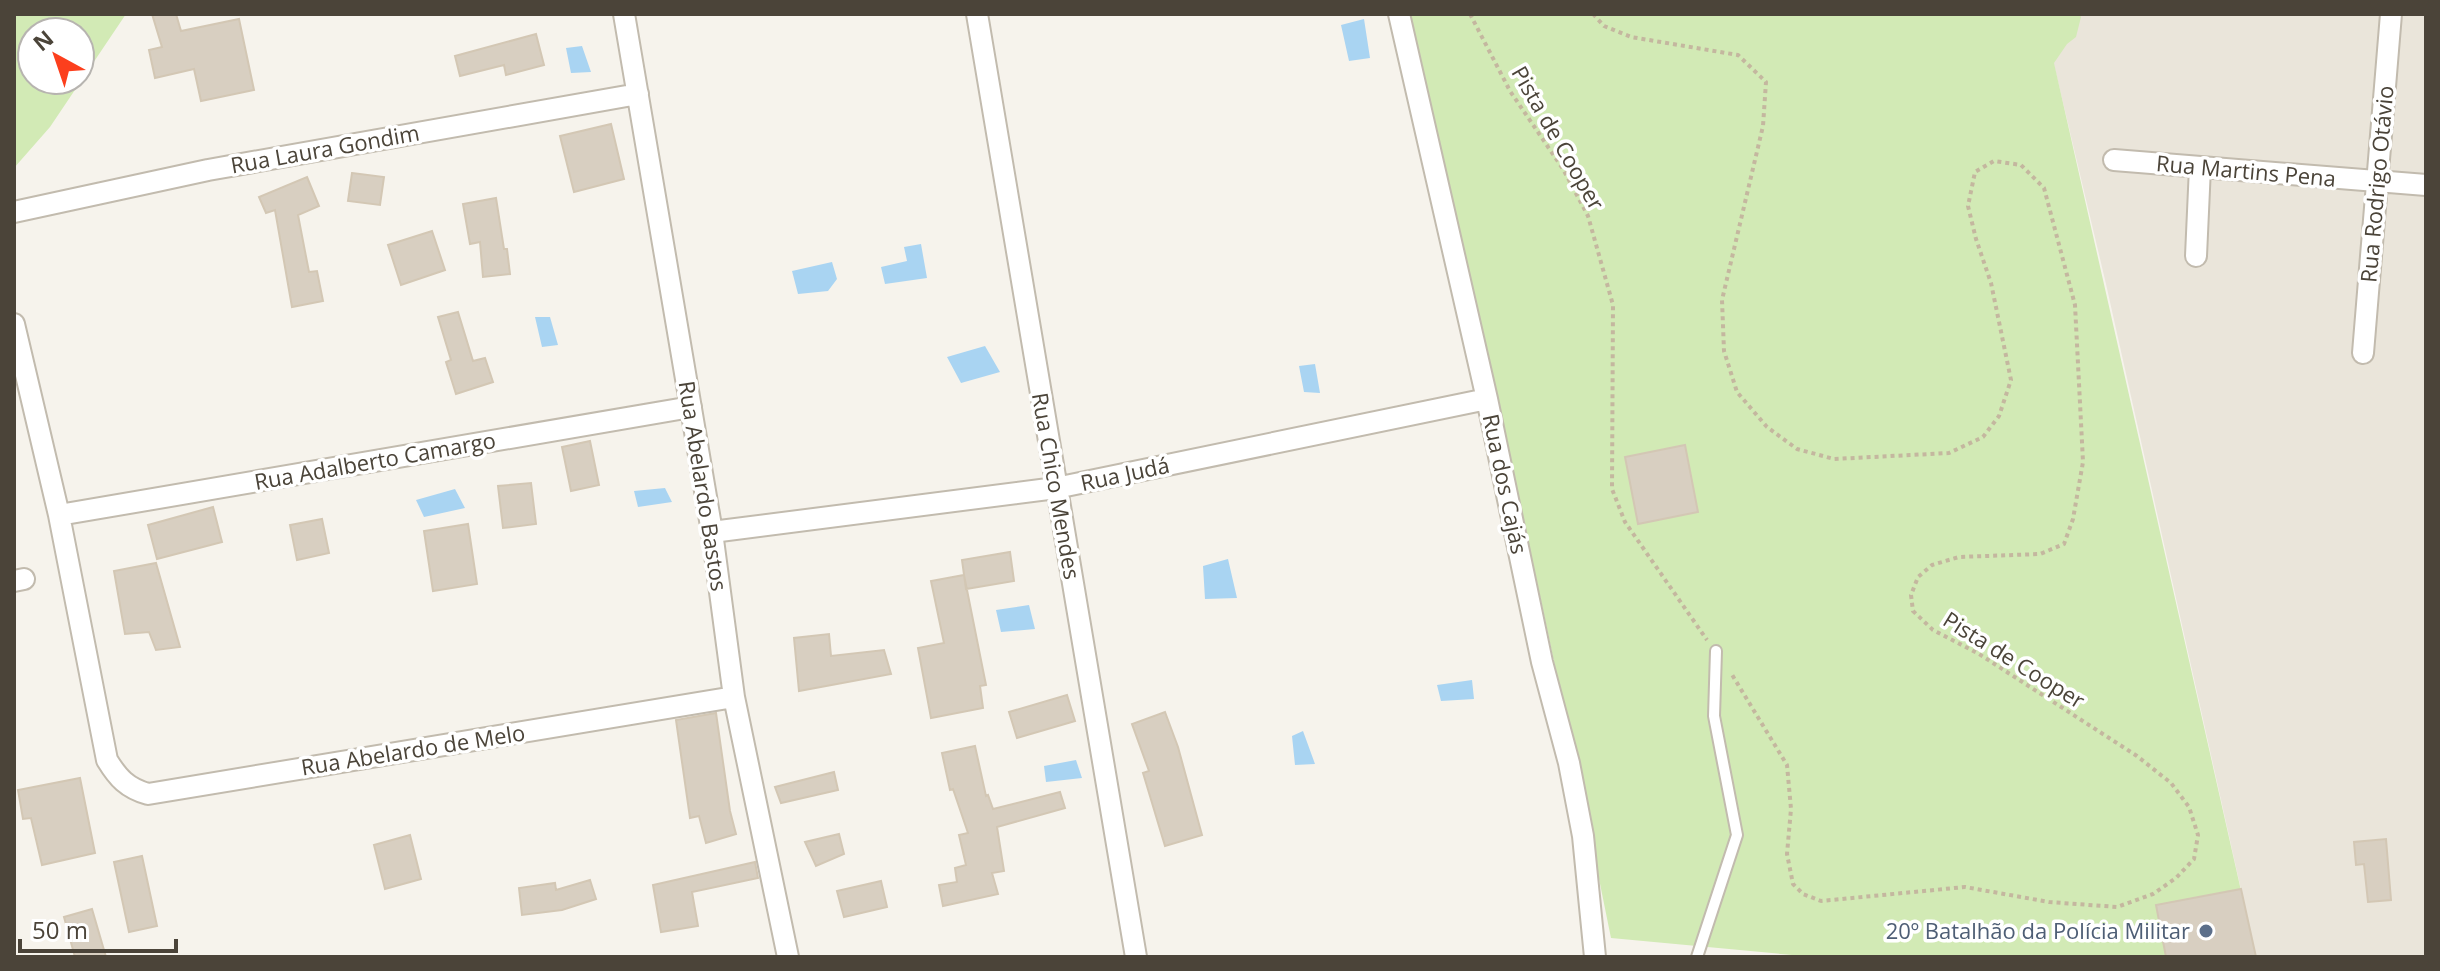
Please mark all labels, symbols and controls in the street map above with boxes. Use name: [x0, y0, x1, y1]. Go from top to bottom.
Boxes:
north arrow: [16, 16, 96, 96]
text: N: [26, 23, 59, 57]
street label: Pista de Cooper: [1505, 60, 1612, 215]
street label: Rua Rodrigo Otávio: [2352, 84, 2400, 284]
street label: Rua Laura Gondim: [228, 117, 422, 179]
street label: Rua Martins Pena: [2155, 147, 2337, 193]
street label: Rua Abelardo Bastos: [673, 379, 735, 593]
street label: Rua Chico Mendes: [1026, 390, 1088, 582]
street label: Rua dos Cajás: [1477, 411, 1535, 556]
street label: Rua Adalberto Camargo: [252, 424, 498, 496]
street label: Rua Judá: [1078, 449, 1172, 497]
street label: Pista de Cooper: [1938, 604, 2091, 715]
street label: Rua Abelardo de Melo: [299, 716, 527, 782]
scale bar: [20, 903, 176, 953]
text: 50 m: [32, 913, 88, 946]
place label: 20º Batalhão da Polícia Militar: [1886, 915, 2190, 945]
marker: 20º Batalhão da Polícia Militar: [2197, 922, 2215, 940]

